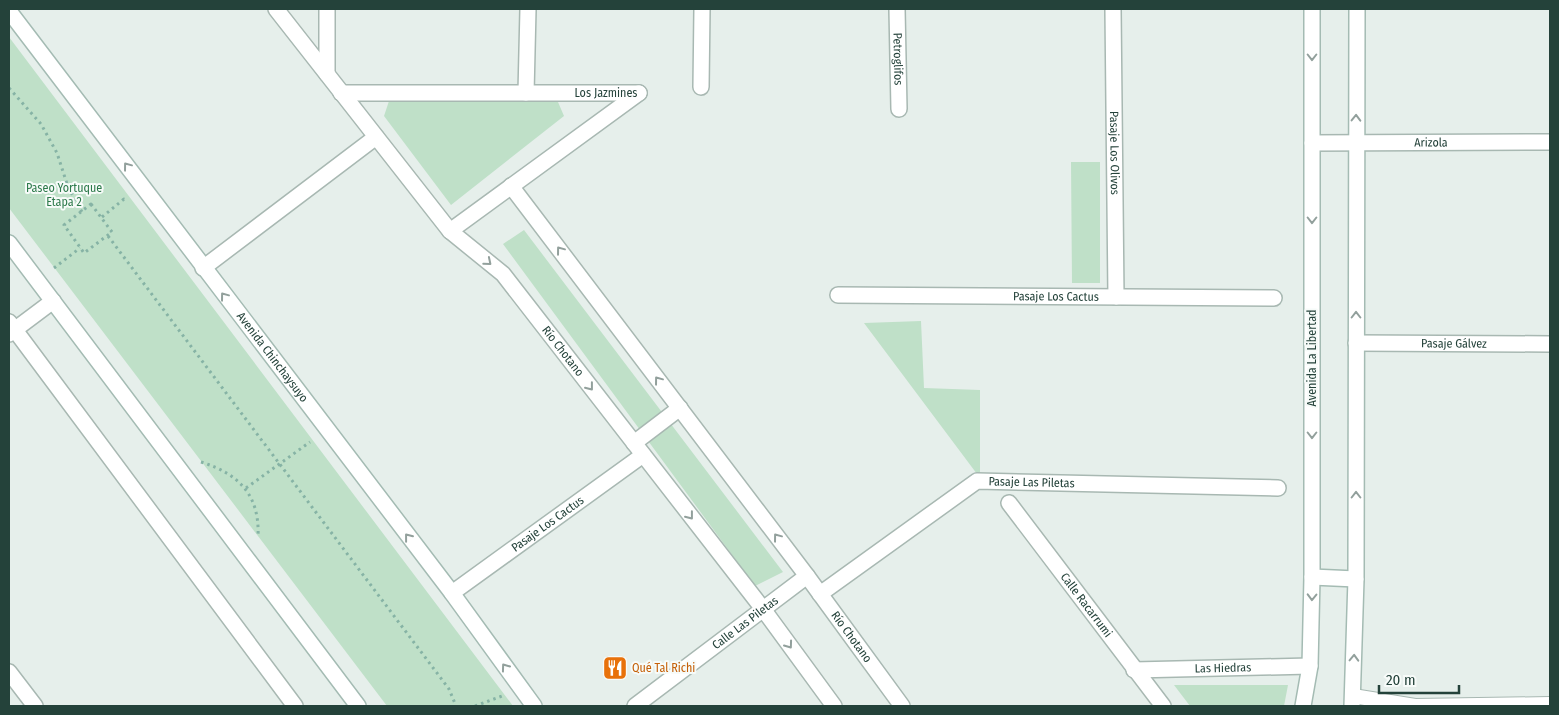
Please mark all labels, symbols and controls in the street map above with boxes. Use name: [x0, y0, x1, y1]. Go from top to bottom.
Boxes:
street label: Petroglifos: [890, 32, 906, 86]
one-way arrow: [1307, 54, 1317, 62]
street label: Los Jazmines: [575, 86, 637, 100]
street label: Pasaje Los Olivos: [1107, 111, 1122, 195]
one-way arrow: [1351, 113, 1361, 121]
street label: Arizola: [1414, 135, 1448, 150]
one-way arrow: [124, 162, 133, 172]
park label: Paseo Yortuque Etapa 2: [26, 181, 102, 209]
one-way arrow: [1307, 216, 1317, 224]
one-way arrow: [557, 246, 566, 256]
one-way arrow: [482, 257, 491, 266]
street label: Pasaje Los Cactus: [1013, 289, 1099, 304]
one-way arrow: [222, 293, 230, 302]
street label: Avenida Chinchaysuyo: [234, 309, 311, 405]
street label: Avenida La Libertad: [1305, 310, 1319, 406]
one-way arrow: [1351, 311, 1361, 318]
street label: Río Chotano: [539, 323, 587, 379]
street label: Pasaje Gálvez: [1421, 336, 1487, 351]
one-way arrow: [655, 376, 664, 386]
one-way arrow: [585, 382, 594, 391]
one-way arrow: [1307, 432, 1317, 439]
street label: Pasaje Las Piletas: [988, 474, 1075, 490]
one-way arrow: [1351, 491, 1361, 498]
street label: Pasaje Los Cactus: [509, 493, 586, 555]
one-way arrow: [684, 510, 693, 520]
one-way arrow: [405, 533, 414, 543]
one-way arrow: [775, 534, 783, 543]
street label: Calle Racarrumi: [1058, 570, 1115, 640]
street label: Calle Las Piletas: [709, 593, 781, 652]
one-way arrow: [1306, 594, 1317, 602]
street label: Río Chotano: [828, 609, 875, 665]
one-way arrow: [783, 639, 792, 649]
one-way arrow: [1348, 653, 1359, 661]
restaurant icon: Qué Tal Richi: [602, 655, 628, 681]
street label: Las Hiedras: [1195, 660, 1251, 676]
place label: Qué Tal Richi: [632, 661, 695, 675]
scale bar: [1379, 662, 1459, 694]
one-way arrow: [502, 663, 511, 673]
text: 20 m: [1386, 671, 1416, 689]

